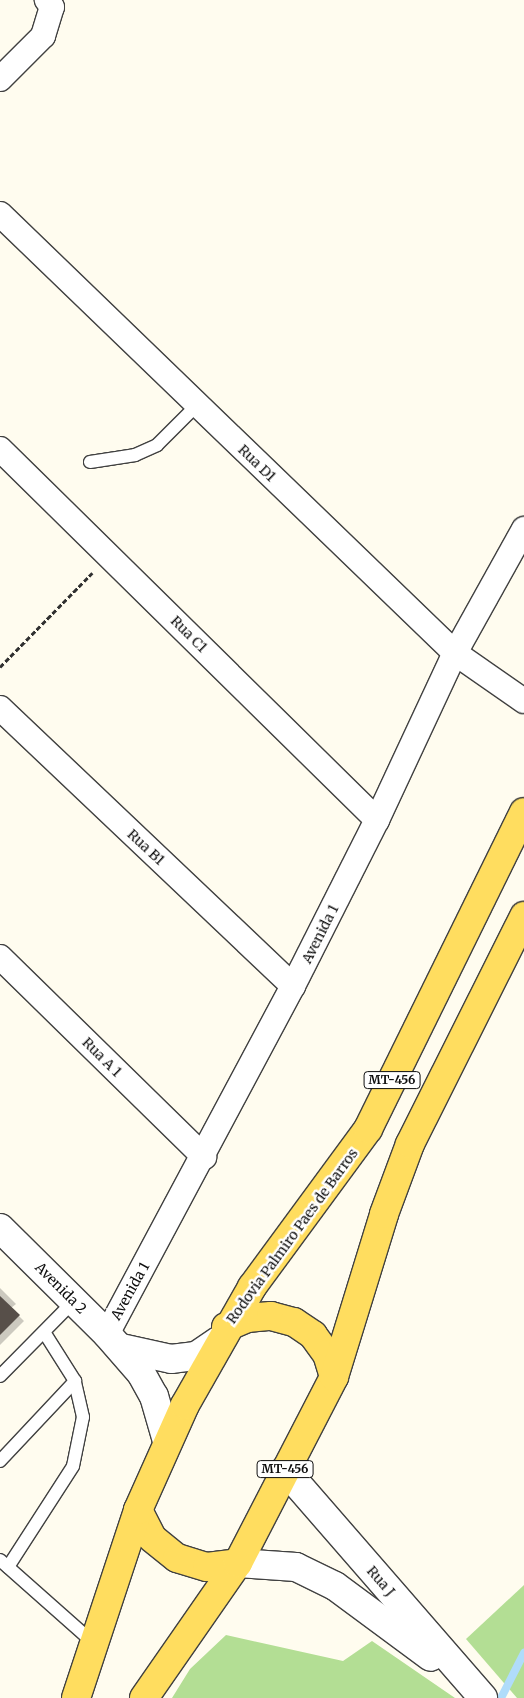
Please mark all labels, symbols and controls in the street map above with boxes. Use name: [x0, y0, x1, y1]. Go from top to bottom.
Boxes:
street label: Rua D1: [235, 441, 279, 485]
street label: Rua C1: [167, 612, 211, 656]
street label: Rua B1: [124, 826, 168, 868]
street label: Avenida 1: [298, 902, 342, 966]
street label: Rua A 1: [79, 1034, 125, 1080]
road number: MT-456: [363, 1070, 421, 1090]
street label: Rodovia Palmiro Paes de Barros: [223, 1145, 361, 1327]
street label: Avenida 2: [32, 1259, 90, 1317]
street label: Avenida 1: [107, 1259, 153, 1323]
road number: MT-456: [256, 1460, 314, 1478]
street label: Rua J: [363, 1563, 399, 1599]

